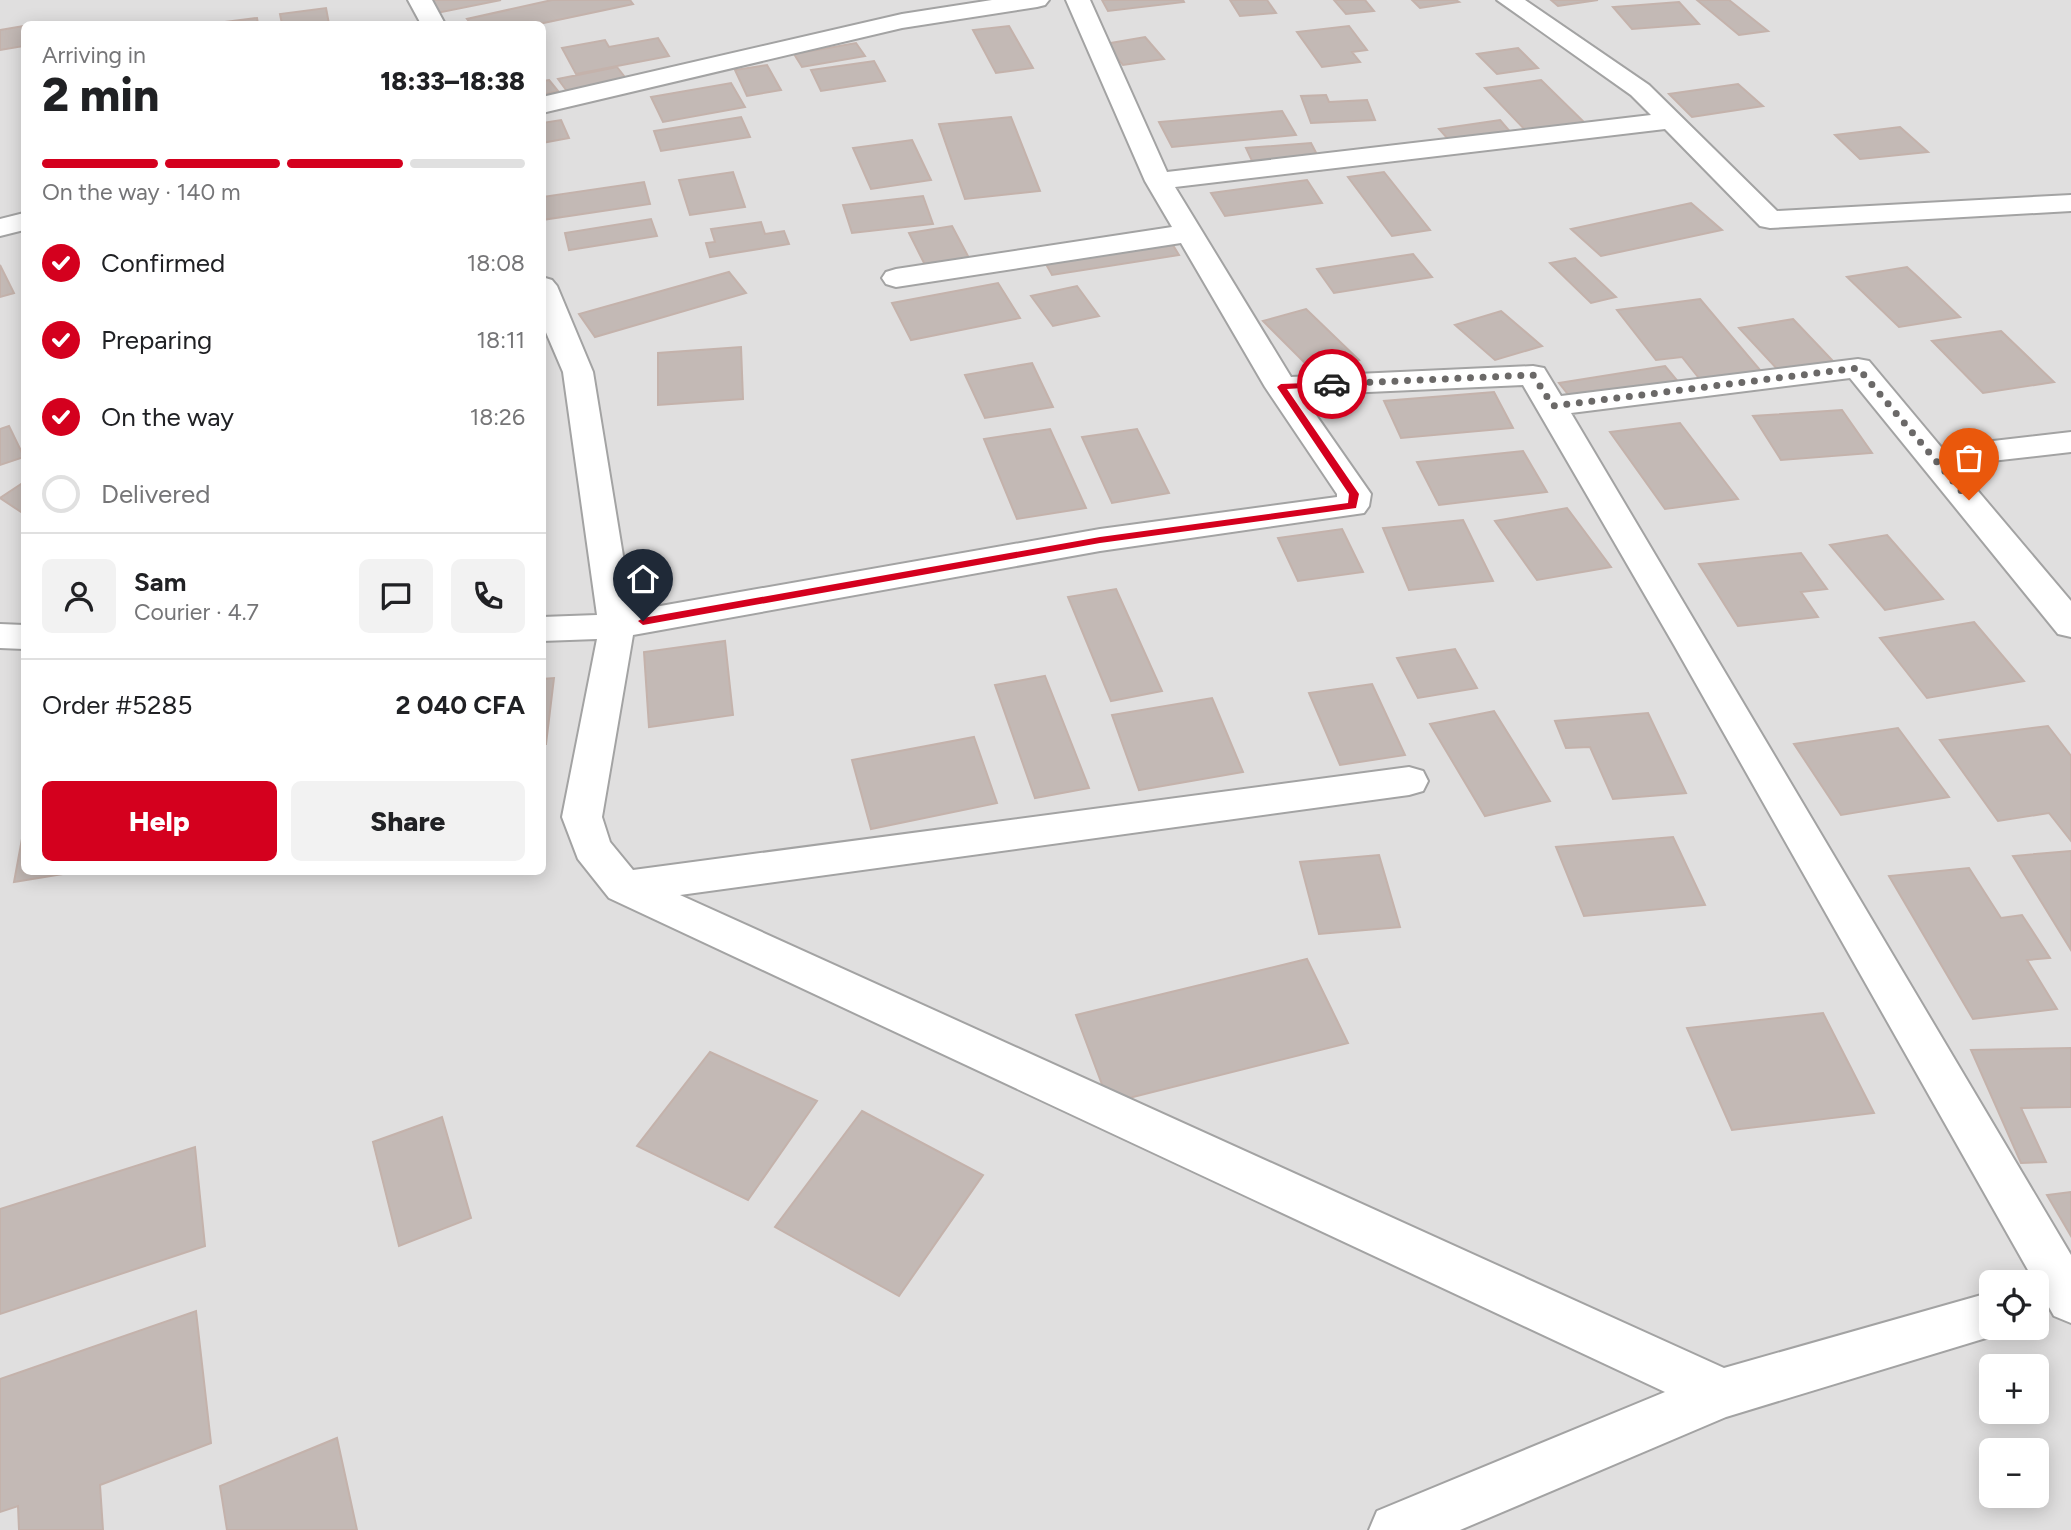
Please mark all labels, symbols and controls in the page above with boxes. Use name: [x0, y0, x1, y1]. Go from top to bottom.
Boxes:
text: Arriving in: [42, 41, 146, 69]
text: 18:33–18:38: [380, 65, 525, 97]
text: 2 min: [42, 67, 159, 123]
text: On the way · 140 m: [42, 178, 241, 206]
icon: check: [42, 244, 80, 282]
text: Confirmed: [101, 247, 225, 279]
text: 18:08: [467, 249, 525, 277]
icon: check: [42, 321, 80, 359]
text: Preparing: [101, 324, 212, 356]
text: 18:11: [477, 326, 525, 354]
courier: [1297, 349, 1367, 419]
icon: car: [1313, 365, 1351, 403]
icon: check: [42, 398, 80, 436]
text: On the way: [101, 401, 234, 433]
text: 18:26: [470, 403, 525, 431]
pin: [1939, 428, 1999, 500]
icon: bag: [1950, 439, 1988, 477]
text: Delivered: [101, 478, 210, 510]
pin: [613, 549, 673, 621]
button: person: [42, 559, 116, 633]
button: chat: [359, 559, 433, 633]
button: phone: [451, 559, 525, 633]
icon: home: [624, 560, 662, 598]
text: Sam: [134, 566, 186, 598]
text: Courier · 4.7: [134, 598, 259, 626]
text: Order #5285: [42, 689, 192, 721]
text: 2 040 CFA: [396, 689, 525, 721]
button: Help: [42, 781, 277, 861]
button: Share: [291, 781, 525, 861]
map controls: [1979, 1270, 2049, 1508]
button: locate: [1979, 1270, 2049, 1340]
button: +: [1979, 1354, 2049, 1424]
button: −: [1979, 1438, 2049, 1508]

